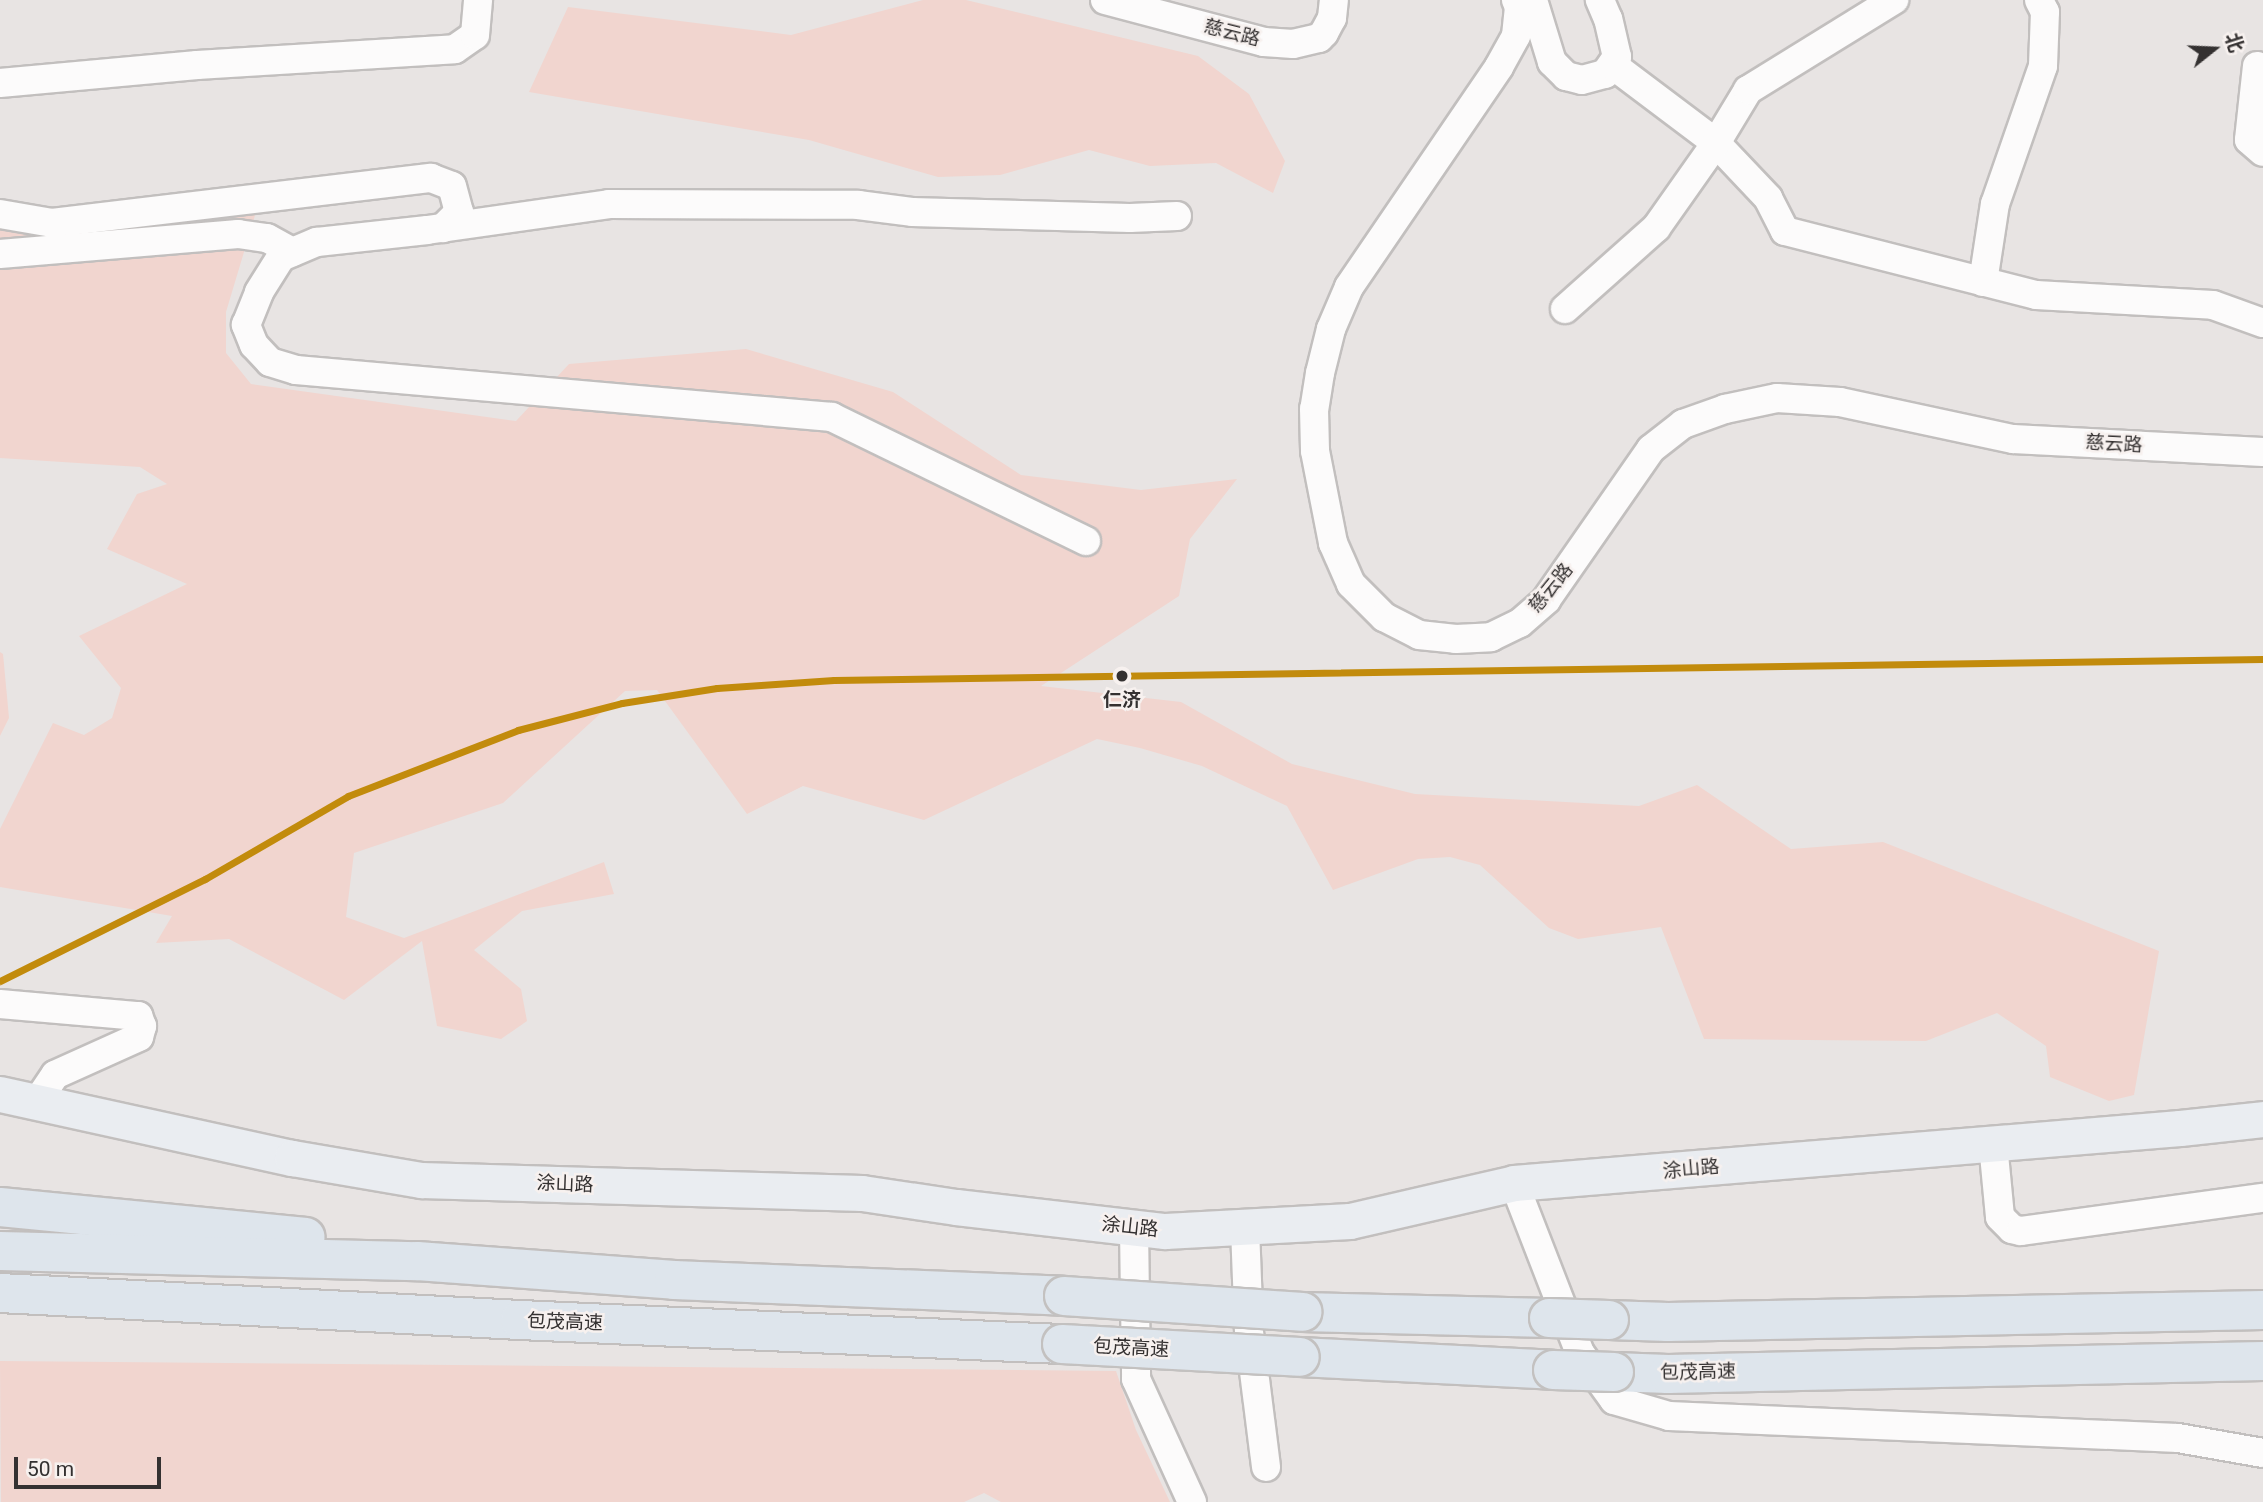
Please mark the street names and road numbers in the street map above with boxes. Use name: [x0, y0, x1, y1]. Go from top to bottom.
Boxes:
street label: 慈云路: [1202, 15, 1262, 51]
street label: 慈云路: [2085, 431, 2143, 457]
street label: 慈云路: [1524, 559, 1578, 617]
street label: 涂山路: [1662, 1155, 1720, 1183]
street label: 涂山路: [536, 1172, 594, 1196]
street label: 涂山路: [1100, 1213, 1160, 1241]
street label: 包茂高速: [527, 1309, 603, 1335]
street label: 包茂高速: [1092, 1335, 1170, 1361]
street label: 包茂高速: [1660, 1360, 1736, 1384]

